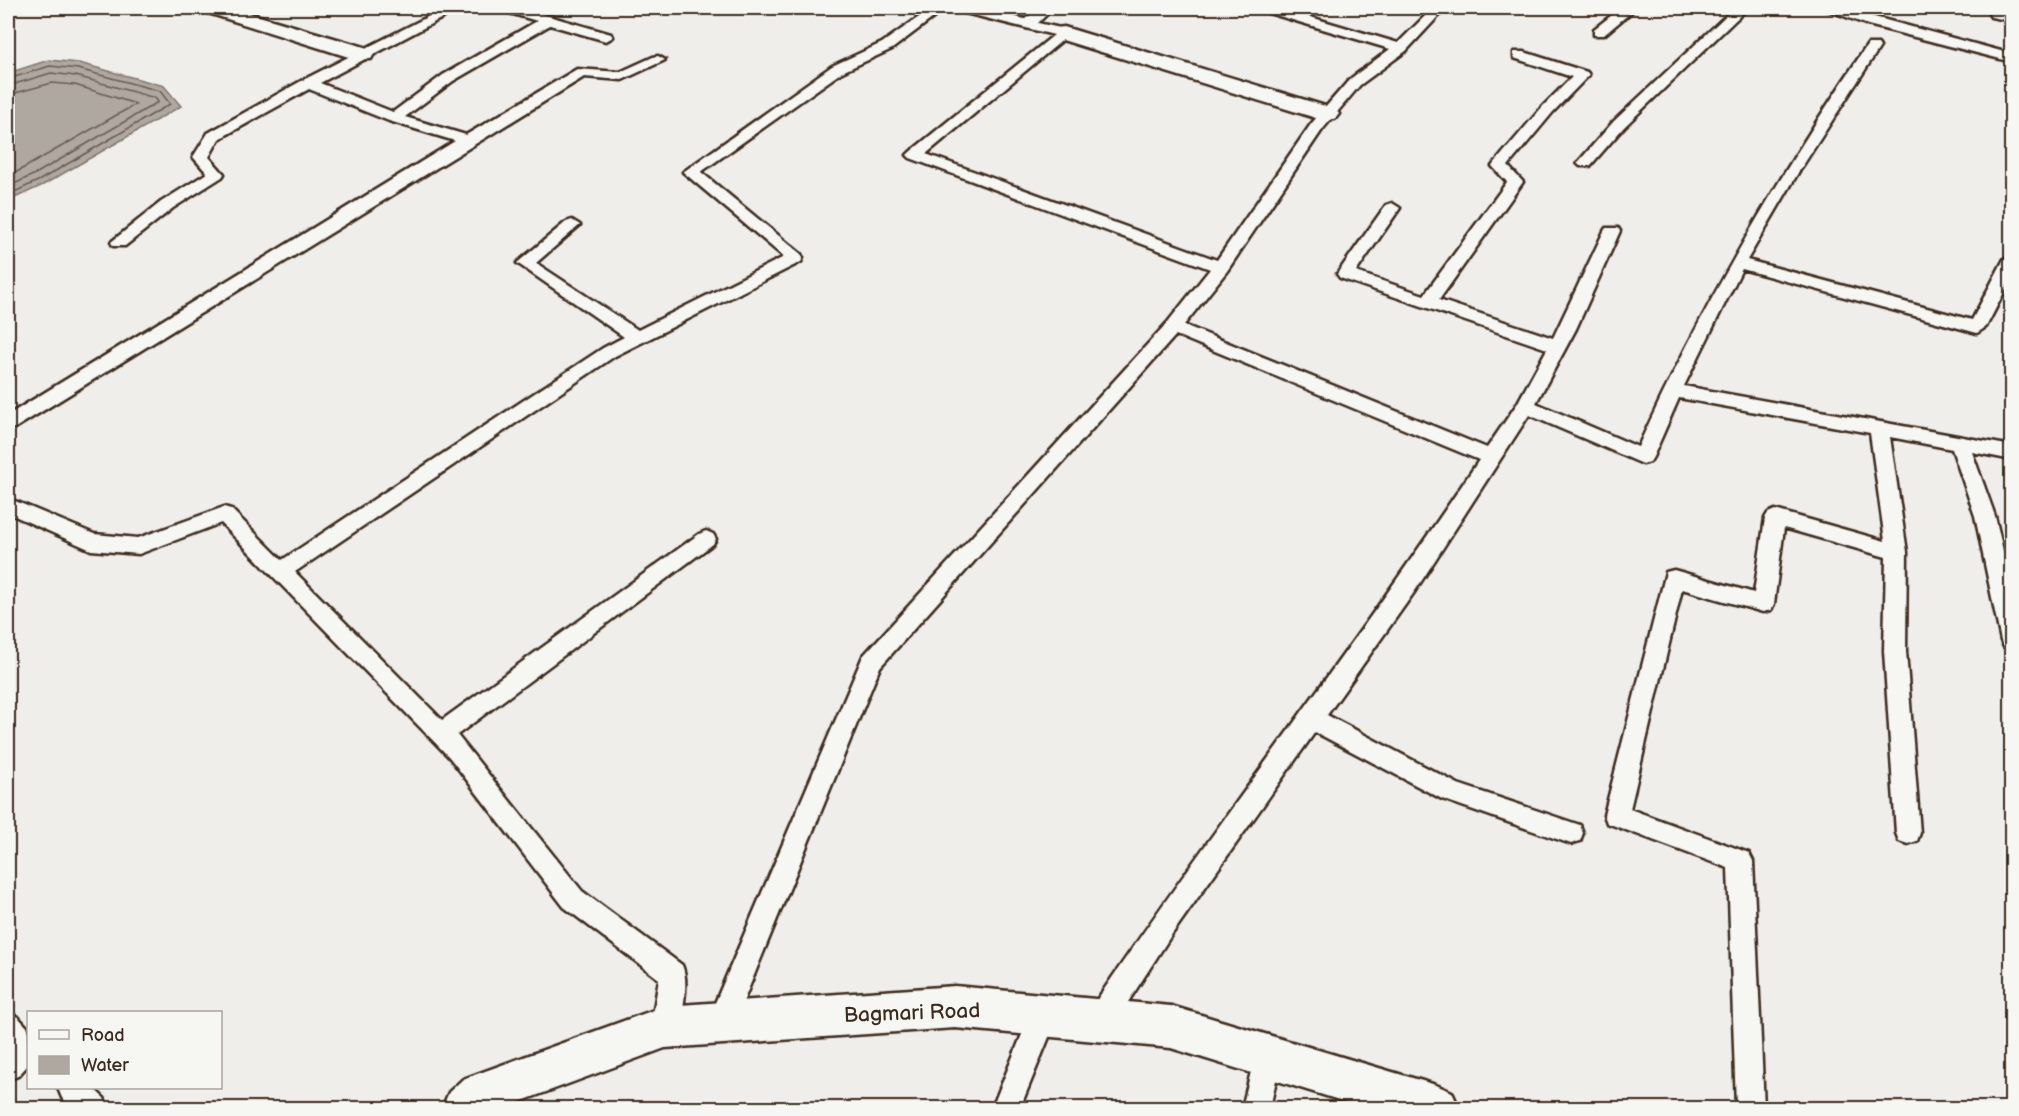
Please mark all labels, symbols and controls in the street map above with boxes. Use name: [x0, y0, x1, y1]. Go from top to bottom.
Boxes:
street label: Bagmari Road: [843, 998, 981, 1028]
legend: [27, 1011, 222, 1089]
text: Road: [81, 1025, 125, 1046]
text: Water: [81, 1055, 129, 1076]

